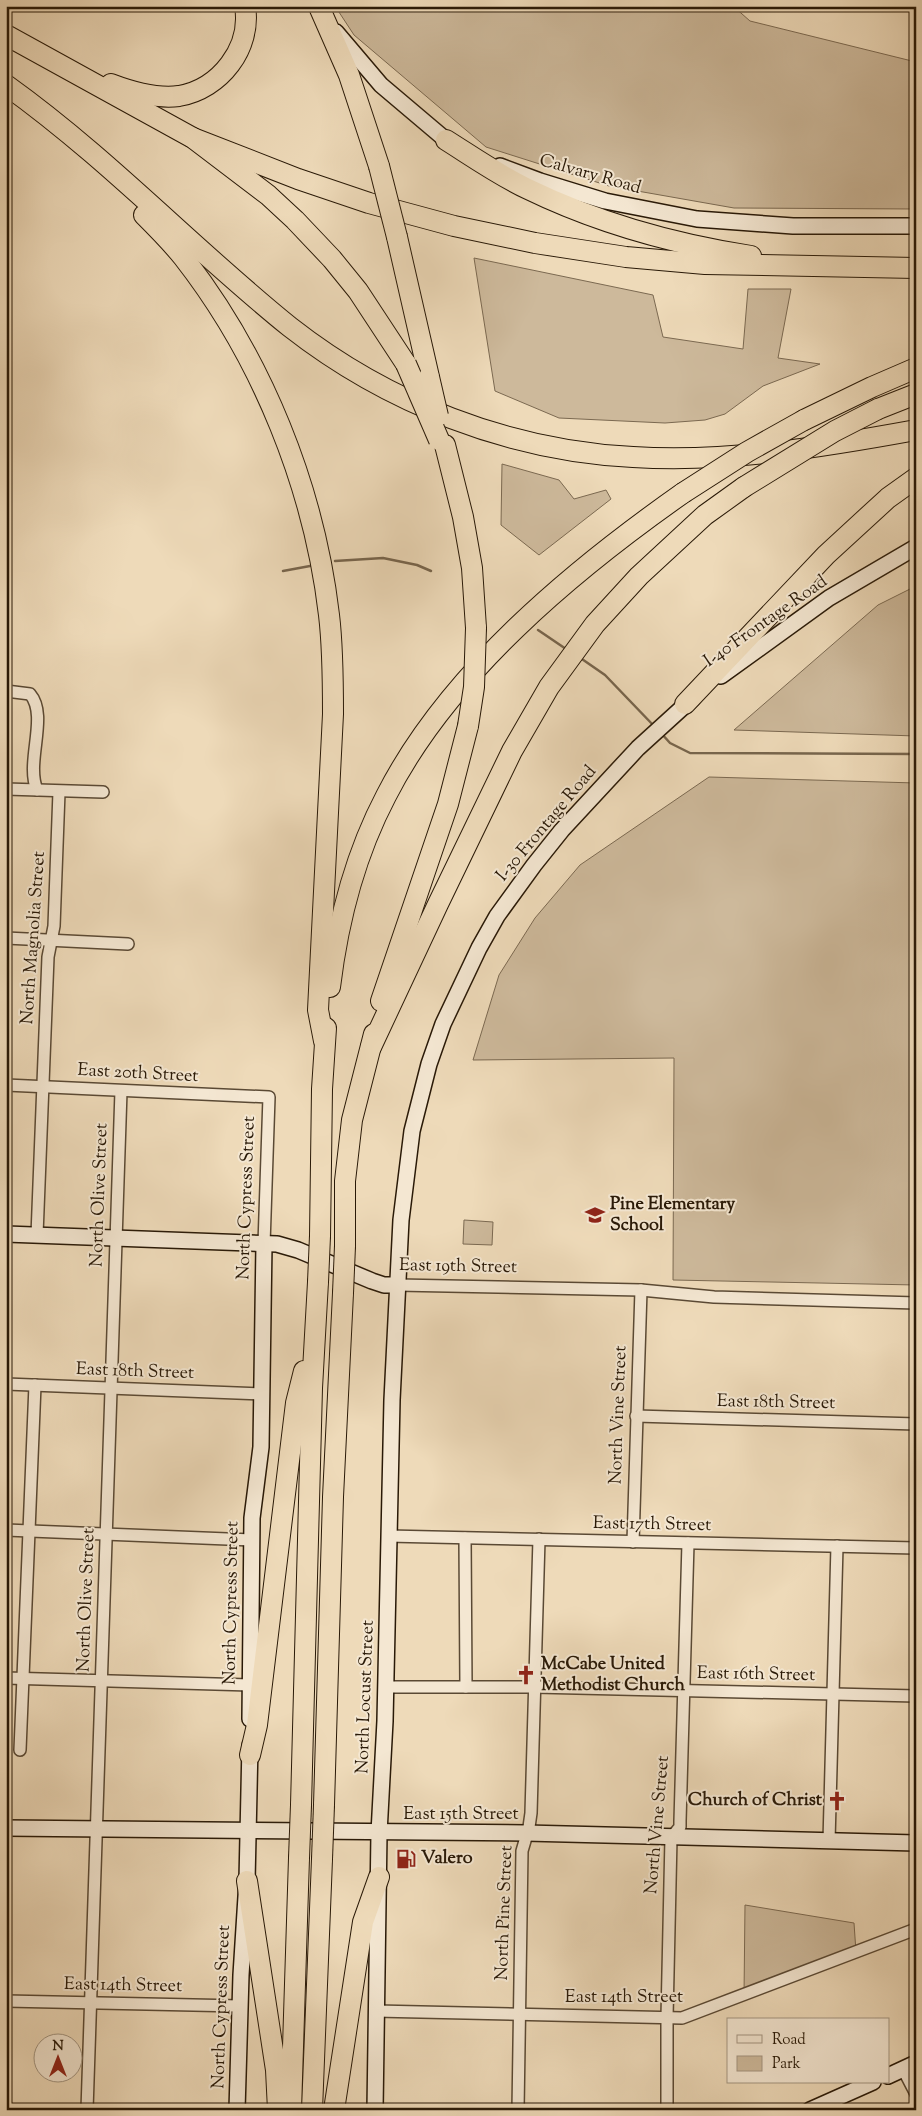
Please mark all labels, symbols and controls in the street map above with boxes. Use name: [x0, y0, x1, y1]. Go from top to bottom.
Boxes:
street label: Calvary Road: [536, 148, 644, 202]
street label: I-40 Frontage Road: [699, 570, 833, 674]
street label: I-30 Frontage Road: [490, 760, 604, 888]
street label: North Magnolia Street: [15, 851, 53, 1025]
street label: East 20th Street: [77, 1058, 199, 1090]
street label: North Cypress Street: [231, 1116, 263, 1280]
street label: North Olive Street: [84, 1122, 116, 1268]
place label: Pine Elementary School: [610, 1192, 735, 1239]
school or university icon: Pine Elementary School: [584, 1204, 606, 1226]
street label: East 19th Street: [399, 1253, 517, 1281]
street label: North Vine Street: [604, 1345, 634, 1485]
street label: East 18th Street: [75, 1357, 195, 1387]
street label: East 18th Street: [717, 1389, 835, 1417]
street label: East 17th Street: [593, 1511, 711, 1539]
street label: North Cypress Street: [218, 1521, 246, 1685]
street label: North Olive Street: [71, 1527, 103, 1673]
street label: North Locust Street: [350, 1620, 382, 1774]
place label: McCabe United Methodist Church: [541, 1652, 685, 1699]
street label: East 16th Street: [697, 1661, 815, 1689]
church icon: McCabe United Methodist Church: [515, 1664, 537, 1686]
street label: North Vine Street: [639, 1755, 677, 1895]
place label: Church of Christ: [688, 1788, 823, 1814]
church icon: Church of Christ: [826, 1790, 848, 1812]
street label: East 15th Street: [403, 1802, 519, 1828]
street label: North Pine Street: [490, 1845, 520, 1981]
place label: Valero: [421, 1846, 473, 1872]
fuel station icon: Valero: [395, 1848, 417, 1870]
street label: North Cypress Street: [206, 1925, 238, 2089]
street label: East 14th Street: [64, 1972, 182, 2000]
street label: East 14th Street: [565, 1985, 683, 2011]
legend: [727, 2018, 890, 2084]
text: Road: [772, 2030, 806, 2051]
north arrow: [32, 2034, 82, 2084]
text: N: [52, 2037, 64, 2057]
text: Park: [772, 2054, 801, 2075]

